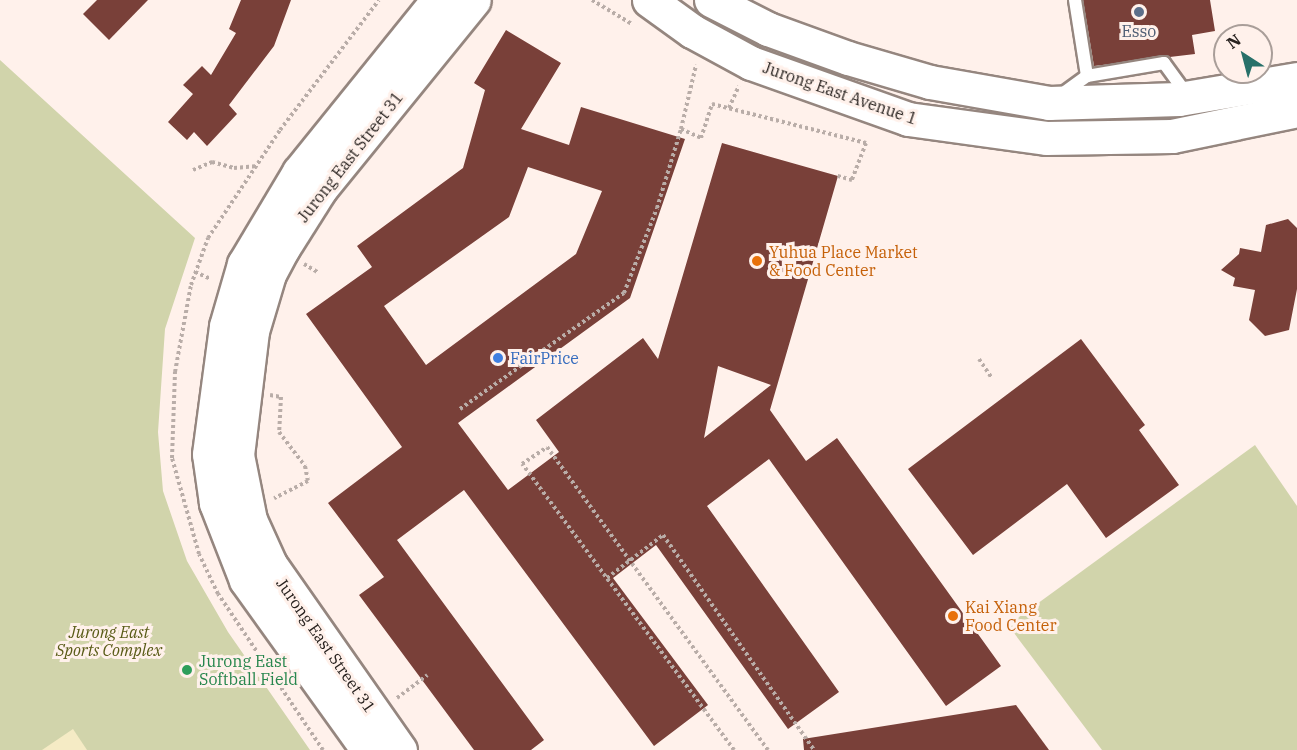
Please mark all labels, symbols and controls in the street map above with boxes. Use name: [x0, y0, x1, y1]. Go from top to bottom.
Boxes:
marker: Esso: [1132, 5, 1146, 19]
place label: Esso: [1122, 21, 1156, 41]
north arrow: [1213, 24, 1273, 84]
text: N: [1223, 29, 1245, 53]
street label: Jurong East Avenue 1: [761, 58, 919, 128]
street label: Jurong East Street 31: [293, 88, 407, 226]
place label: Yuhua Place Market & Food Center: [769, 242, 918, 280]
marker: Yuhua Place Market & Food Center: [750, 254, 764, 268]
place label: FairPrice: [510, 348, 579, 368]
marker: FairPrice: [491, 351, 505, 365]
street label: Jurong East Street 31: [272, 574, 380, 716]
place label: Kai Xiang Food Center: [965, 597, 1057, 635]
marker: Kai Xiang Food Center: [946, 609, 960, 623]
park label: Jurong East Sports Complex: [56, 622, 162, 660]
place label: Jurong East Softball Field: [199, 651, 298, 689]
marker: Jurong East Softball Field: [180, 663, 194, 677]

